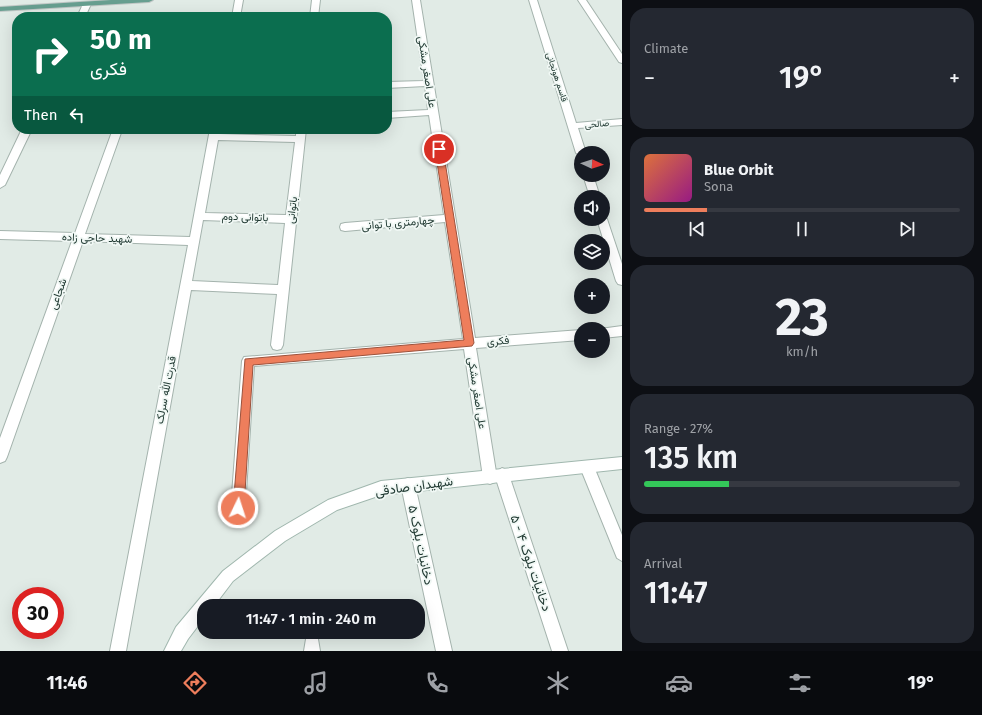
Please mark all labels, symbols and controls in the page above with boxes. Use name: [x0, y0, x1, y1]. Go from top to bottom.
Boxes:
text: 50 m: [90, 23, 152, 56]
icon: right: [24, 28, 76, 80]
street label: علی اصغر مشکی: [415, 35, 439, 109]
text: Climate: [644, 41, 688, 56]
street label: قاسم هونجانی: [543, 51, 570, 103]
text: فکری: [90, 58, 127, 80]
text: 19°: [779, 60, 825, 96]
text: −: [644, 65, 655, 92]
text: +: [949, 65, 960, 92]
icon: left: [66, 104, 88, 126]
text: Then: [24, 106, 58, 124]
street label: صالحی: [584, 118, 610, 130]
pin: [422, 132, 456, 166]
icon: arrive: [428, 138, 450, 160]
north arrow: [574, 146, 610, 182]
map controls: [574, 146, 610, 358]
text: Blue Orbit: [704, 161, 773, 179]
text: Sona: [704, 179, 733, 194]
button: sound: [574, 190, 610, 226]
street label: باتوانی: [284, 196, 300, 224]
street label: باتوانی دوم: [221, 210, 269, 225]
street label: چهارمتری با توانی: [361, 213, 435, 234]
icon: previous: [686, 218, 708, 240]
icon: pause: [791, 218, 813, 240]
icon: next: [896, 218, 918, 240]
street label: شهید حاجی زاده: [62, 230, 133, 246]
button: layers: [574, 234, 610, 270]
street label: شجاعی: [46, 276, 70, 311]
button: +: [574, 278, 610, 314]
text: 23: [775, 286, 829, 349]
button: −: [574, 322, 610, 358]
street label: فکری: [486, 334, 510, 348]
text: km/h: [786, 344, 818, 359]
street label: قدرت الله سرلک: [153, 355, 179, 425]
street label: علی اصغر مشکی: [465, 356, 489, 430]
text: Range · 27%: [644, 421, 713, 436]
text: 135 km: [644, 440, 738, 476]
street label: شهیدان صادقی: [374, 473, 454, 500]
position arrow: [217, 487, 259, 529]
street label: دخانیات بلوک ۵: [404, 504, 437, 586]
street label: دخانیات بلوک ۴ - ۵: [507, 513, 554, 613]
text: Arrival: [644, 556, 682, 571]
text: 11:47: [644, 575, 708, 611]
speed limit sign: 30: [12, 587, 64, 639]
text: 11:47 · 1 min · 240 m: [246, 610, 376, 628]
icon: directions: [181, 669, 209, 697]
icon: music: [302, 669, 330, 697]
icon: phone: [423, 669, 451, 697]
icon: climate: [544, 669, 572, 697]
icon: car: [665, 669, 693, 697]
icon: filters: [786, 669, 814, 697]
text: 11:46: [47, 672, 88, 694]
text: 19°: [908, 672, 935, 694]

